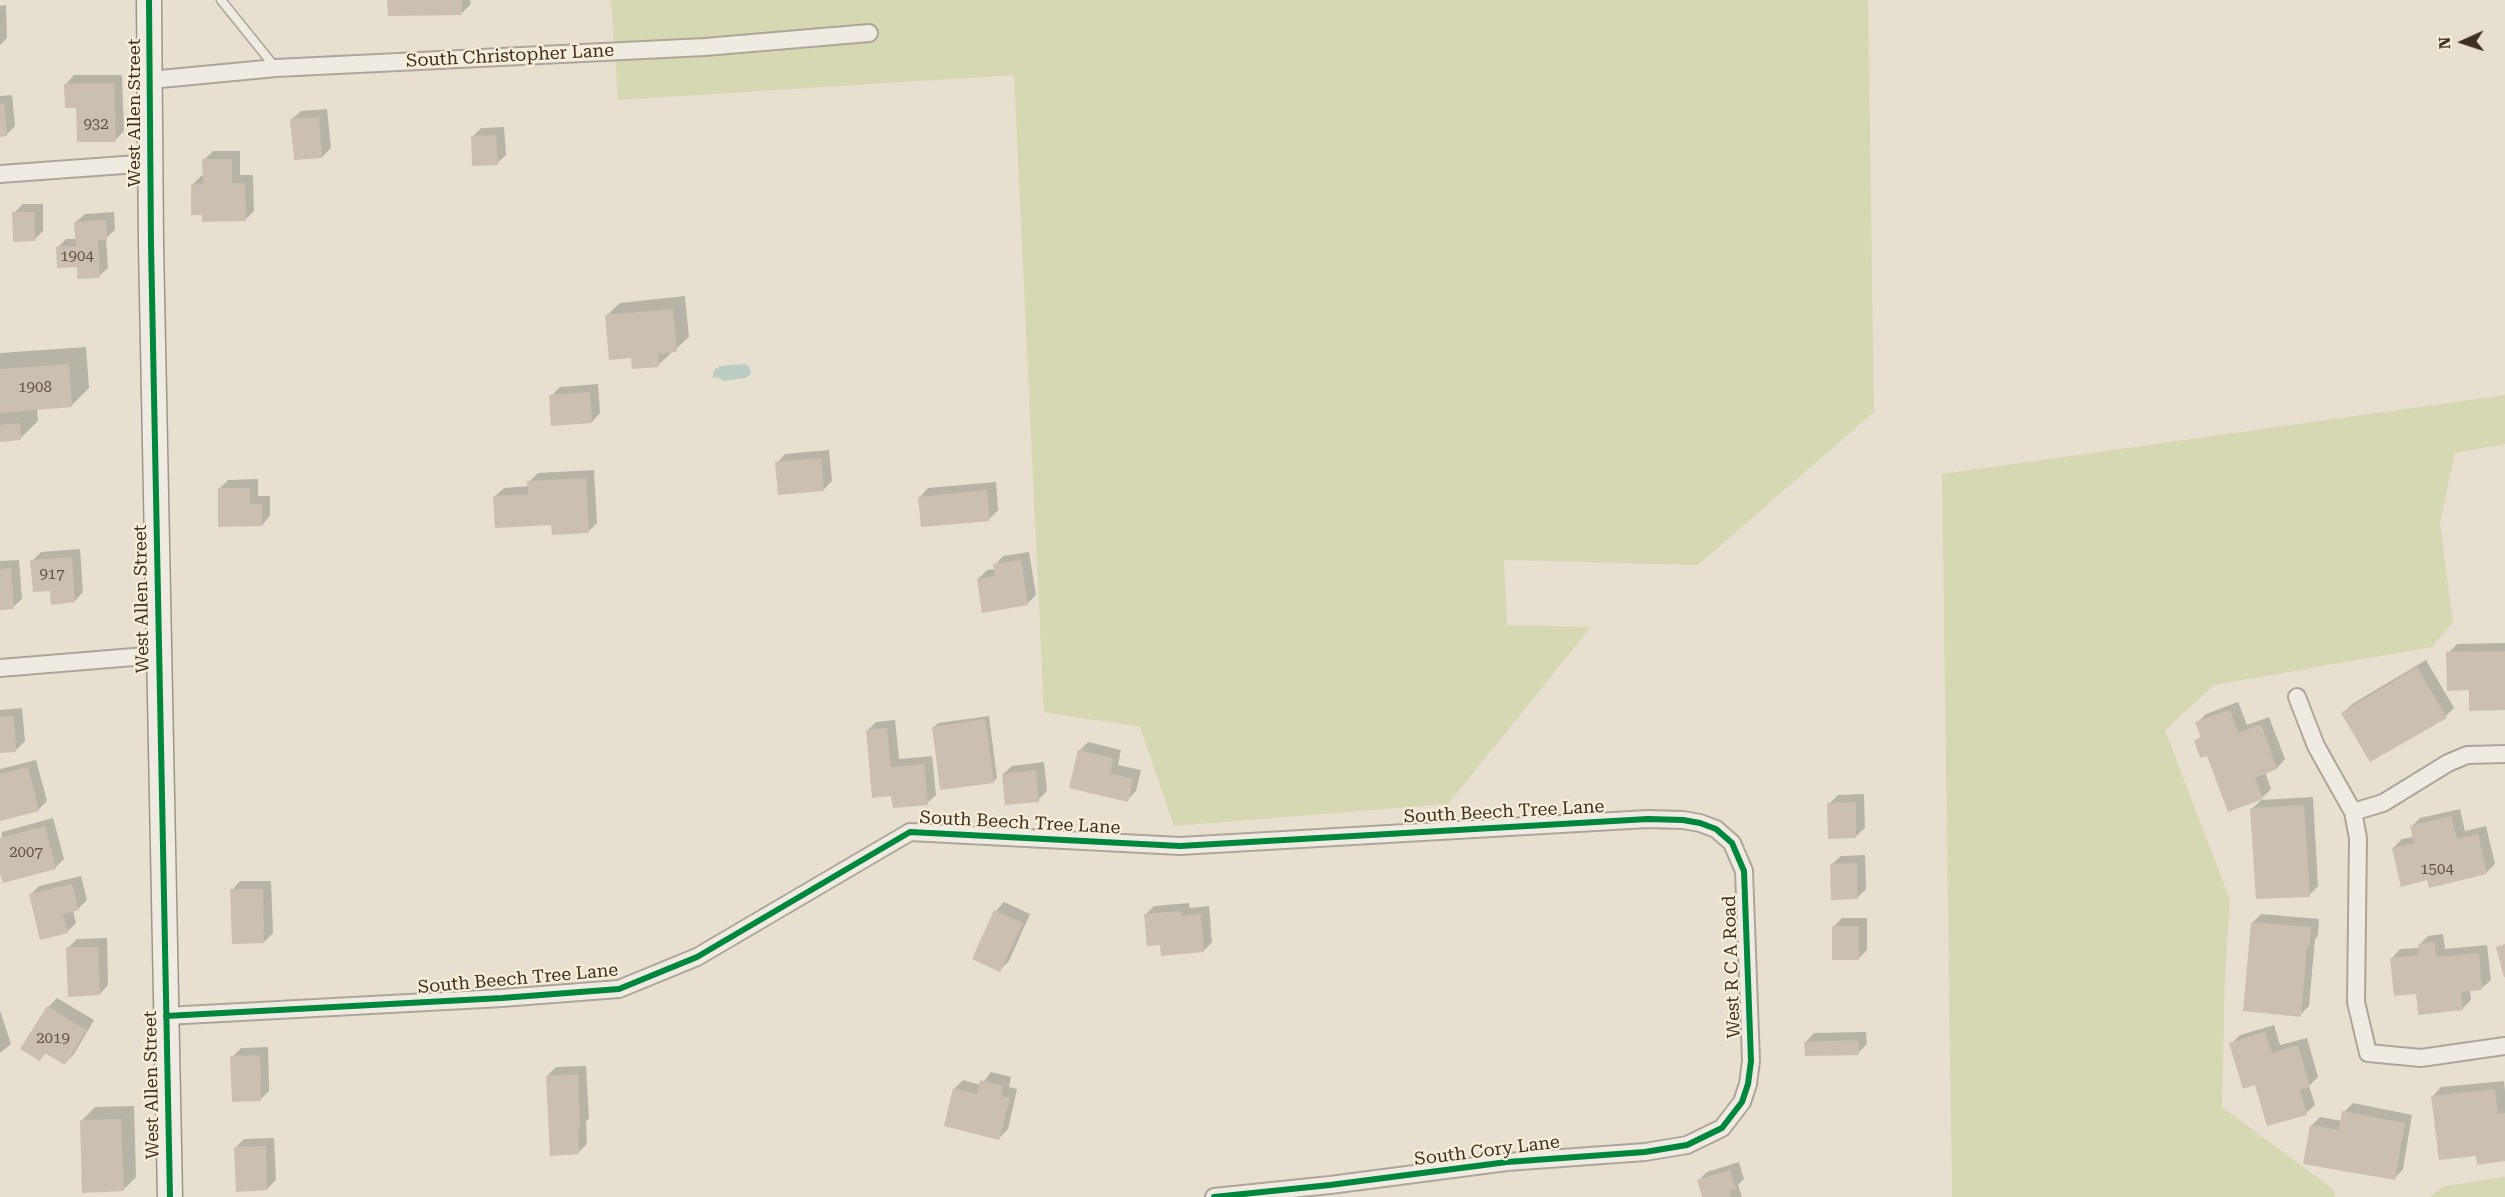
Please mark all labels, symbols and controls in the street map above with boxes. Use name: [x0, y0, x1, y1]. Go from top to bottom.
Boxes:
north arrow: [2433, 12, 2493, 72]
text: N: [2435, 36, 2454, 50]
street label: West Allen Street: [124, 39, 146, 187]
street label: South Christopher Lane: [405, 40, 615, 72]
house number: 932: [83, 116, 109, 134]
house number: 1904: [60, 248, 94, 266]
house number: 1908: [18, 379, 52, 397]
street label: West Allen Street: [130, 524, 154, 674]
house number: 917: [39, 566, 65, 584]
street label: South Beech Tree Lane: [1403, 796, 1605, 828]
street label: South Beech Tree Lane: [919, 807, 1121, 839]
house number: 2007: [9, 844, 43, 862]
house number: 1504: [2420, 861, 2454, 879]
street label: West R C A Road: [1719, 895, 1745, 1039]
street label: South Beech Tree Lane: [417, 959, 619, 999]
street label: West Allen Street: [140, 1010, 164, 1160]
house number: 2019: [36, 1030, 70, 1048]
street label: South Cory Lane: [1413, 1131, 1561, 1171]

